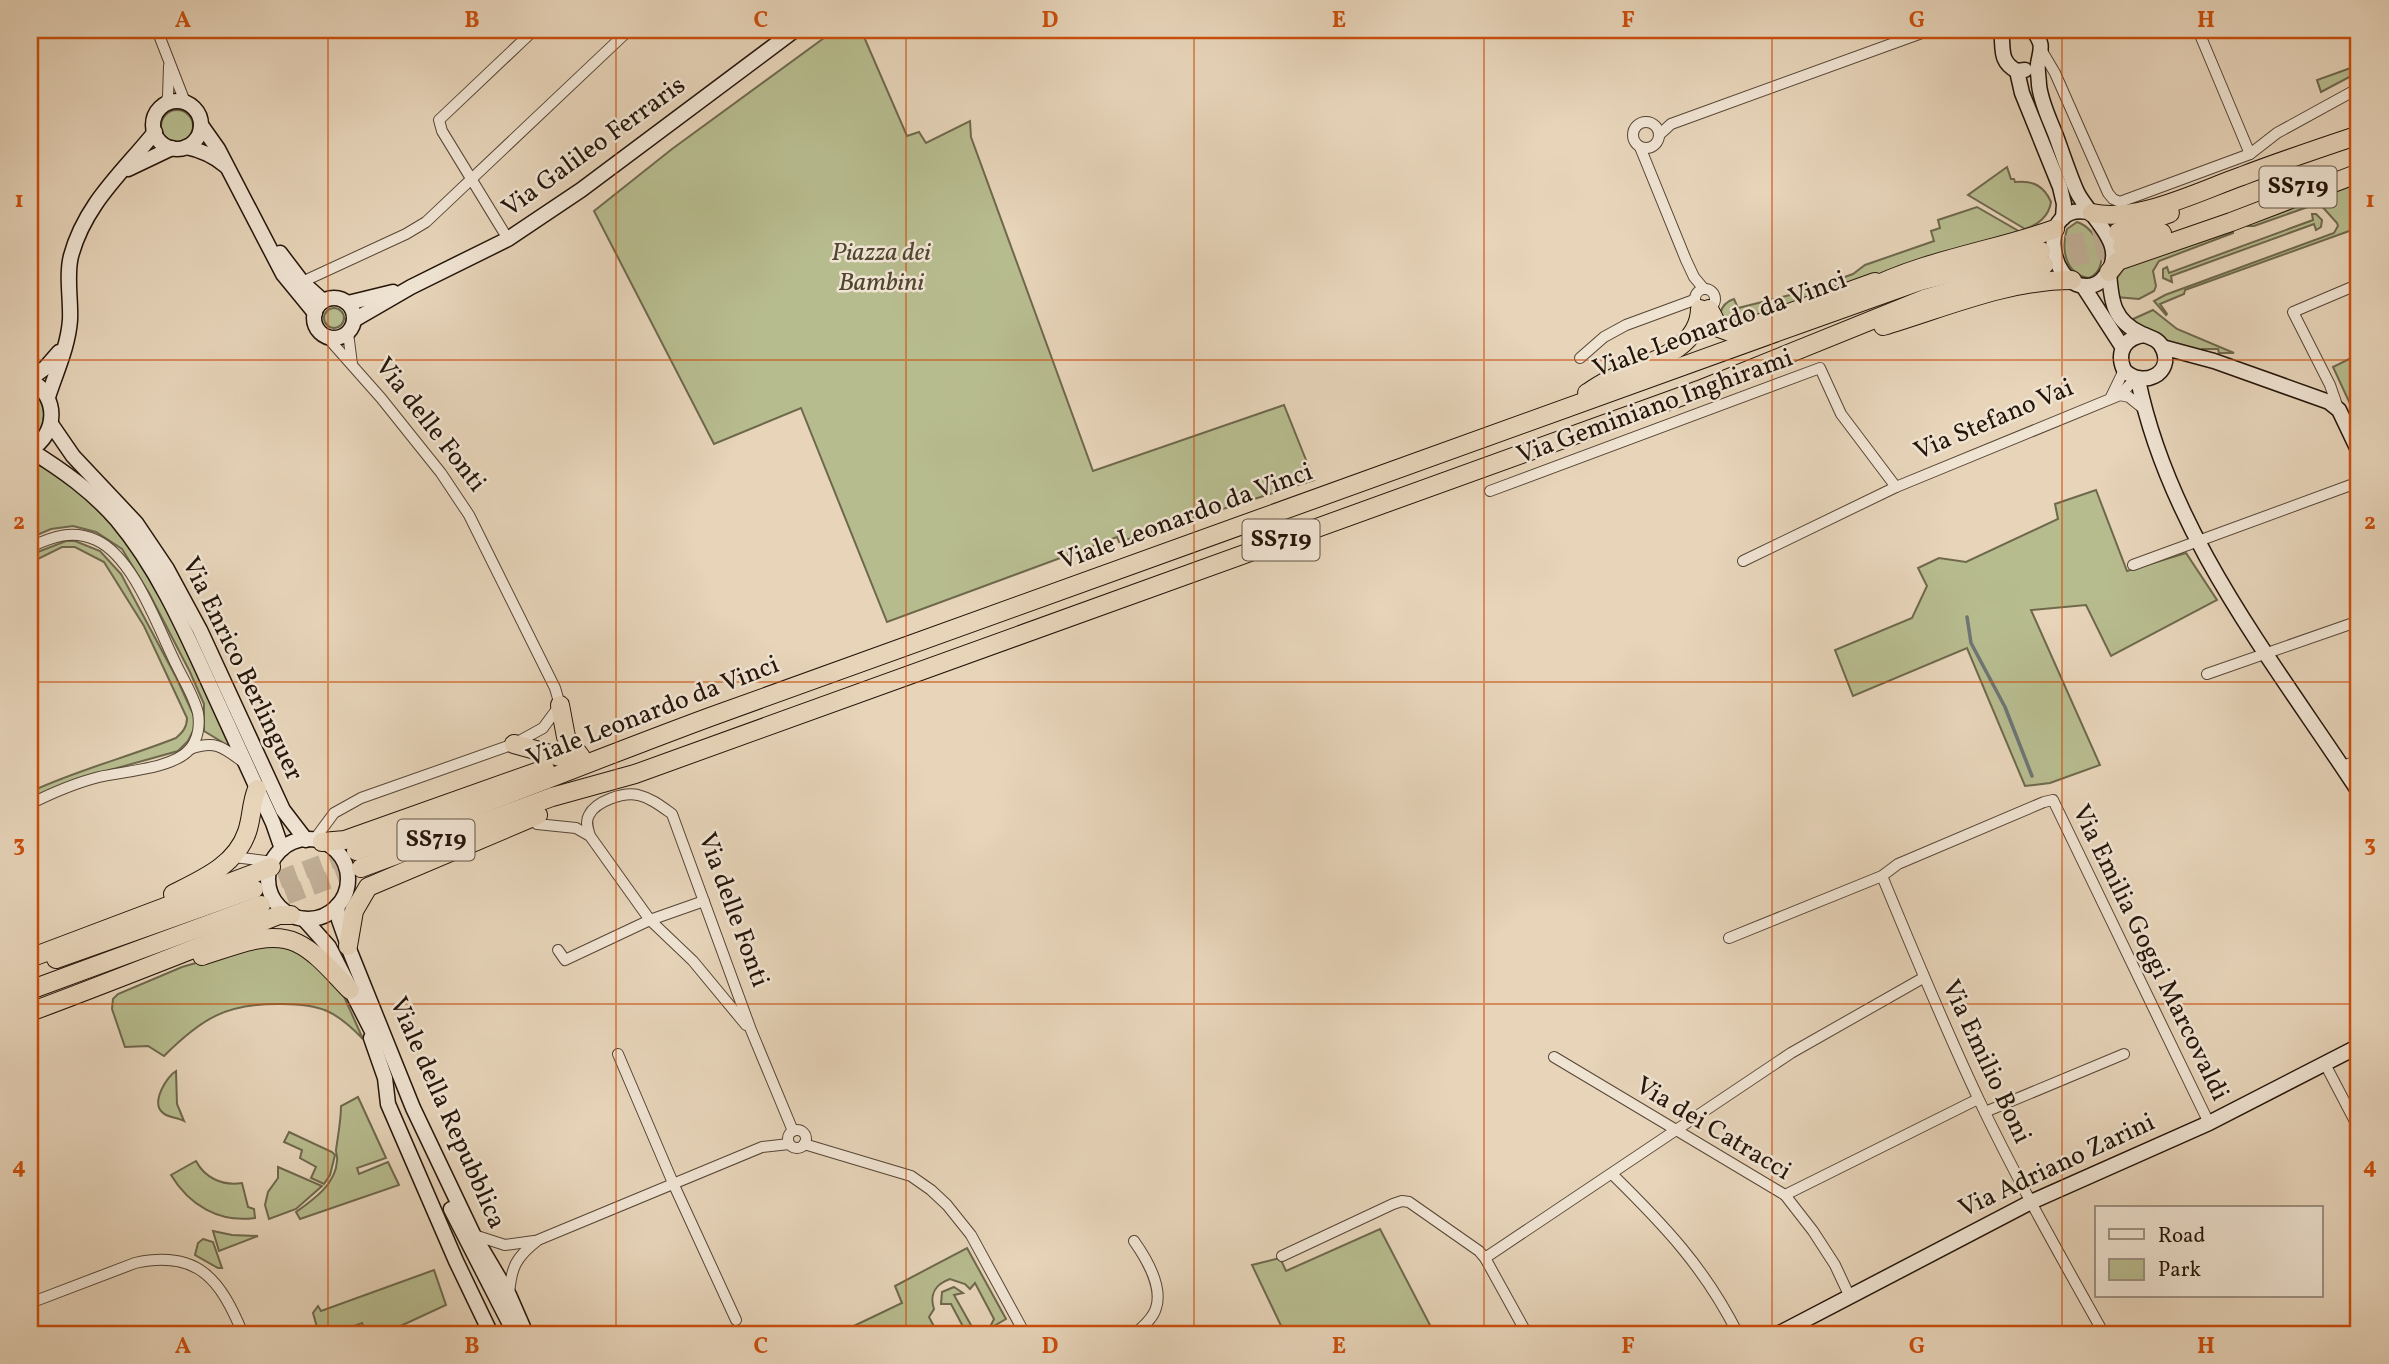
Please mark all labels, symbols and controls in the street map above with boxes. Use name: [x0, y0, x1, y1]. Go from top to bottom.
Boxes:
text: A: [175, 5, 191, 37]
text: B: [464, 5, 480, 37]
text: C: [754, 5, 768, 37]
text: D: [1042, 5, 1059, 37]
text: E: [1332, 5, 1346, 37]
text: F: [1621, 5, 1635, 37]
text: G: [1909, 5, 1925, 37]
text: H: [2197, 5, 2215, 37]
street label: Via Galileo Ferraris: [495, 68, 693, 226]
road number: SS719: [2260, 167, 2336, 208]
text: 1: [14, 185, 24, 217]
text: 1: [2365, 185, 2375, 217]
park label: Piazza dei Bambini: [831, 235, 931, 301]
street label: Viale Leonardo da Vinci: [1588, 262, 1852, 388]
street label: Via Geminiano Inghirami: [1512, 340, 1798, 474]
street label: Via delle Fonti: [366, 350, 494, 500]
street label: Via Stefano Vai: [1909, 370, 2079, 470]
street label: Viale Leonardo da Vinci: [1054, 454, 1318, 580]
text: 2: [13, 507, 25, 539]
text: 2: [2364, 507, 2376, 539]
road number: SS719: [1242, 520, 1320, 560]
street label: Via Enrico Berlinguer: [172, 551, 312, 787]
street label: Viale Leonardo da Vinci: [522, 647, 784, 777]
street label: Via Emilia Goggi Marcovaldi: [2063, 799, 2237, 1107]
road number: SS719: [398, 820, 474, 860]
street label: Via delle Fonti: [688, 828, 778, 992]
text: 3: [13, 829, 25, 861]
text: 3: [2364, 829, 2376, 861]
street label: Via Emilio Boni: [1932, 974, 2040, 1150]
street label: Viale della Repubblica: [380, 991, 514, 1235]
street label: Via dei Catracci: [1628, 1068, 1798, 1190]
street label: Via Adriano Zarini: [1953, 1105, 2161, 1227]
text: 4: [12, 1151, 26, 1183]
text: 4: [2363, 1151, 2377, 1183]
legend: [2095, 1206, 2322, 1298]
text: Road: [2158, 1222, 2205, 1251]
text: Park: [2158, 1256, 2201, 1285]
text: A: [175, 1331, 191, 1363]
text: B: [464, 1331, 480, 1363]
text: C: [754, 1331, 768, 1363]
text: D: [1042, 1331, 1059, 1363]
text: E: [1332, 1331, 1346, 1363]
text: F: [1621, 1331, 1635, 1363]
text: G: [1909, 1331, 1925, 1363]
text: H: [2197, 1331, 2215, 1363]

